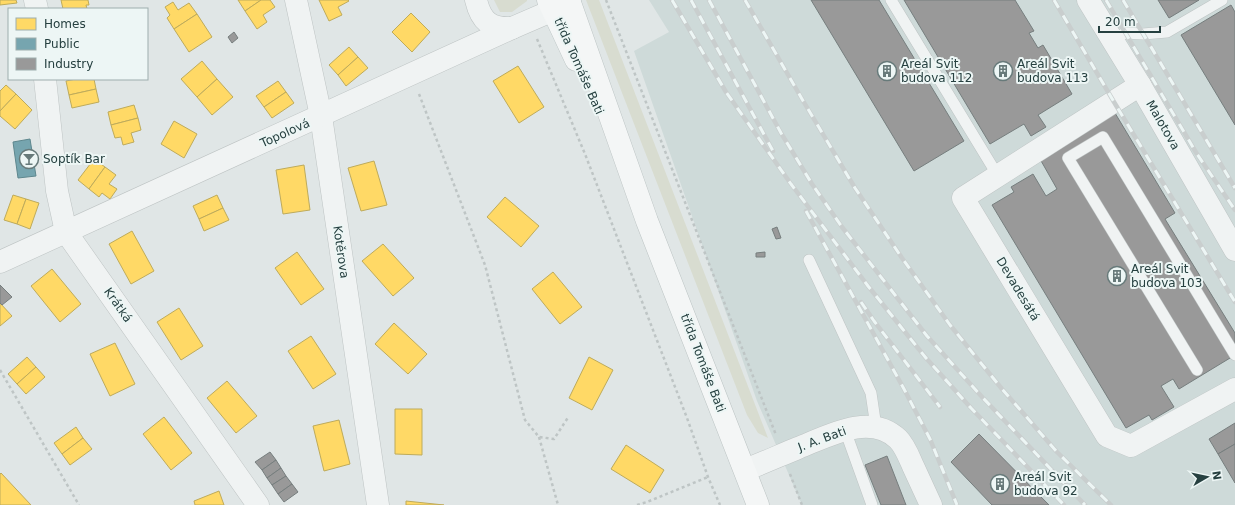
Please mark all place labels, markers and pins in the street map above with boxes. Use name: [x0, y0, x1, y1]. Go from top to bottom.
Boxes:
place label: Areál Svit budova 112: [901, 57, 972, 85]
place label: Areál Svit budova 113: [1017, 57, 1088, 85]
building icon: Areál Svit budova 112: [876, 60, 898, 82]
building icon: Areál Svit budova 113: [992, 60, 1014, 82]
bar icon: Soptík Bar: [18, 148, 40, 170]
place label: Soptík Bar: [43, 152, 105, 166]
place label: Areál Svit budova 103: [1131, 262, 1202, 290]
building icon: Areál Svit budova 103: [1106, 265, 1128, 287]
place label: Areál Svit budova 92: [1014, 470, 1078, 498]
building icon: Areál Svit budova 92: [989, 473, 1011, 495]

